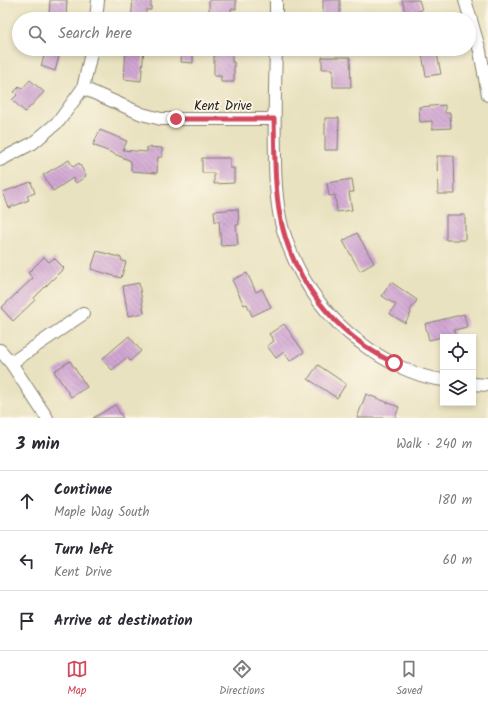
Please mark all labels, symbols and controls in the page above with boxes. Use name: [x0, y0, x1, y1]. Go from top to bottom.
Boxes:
search box: [12, 12, 476, 56]
text: Search here: [58, 22, 132, 46]
icon: search: [26, 23, 48, 45]
street label: Kent Drive: [194, 96, 252, 117]
route end: [167, 110, 185, 128]
map controls: [440, 334, 476, 406]
button: locate: [440, 334, 476, 370]
route start: [385, 354, 403, 372]
button: layers: [440, 370, 476, 406]
text: 3 min: [16, 431, 60, 458]
text: Walk · 240 m: [396, 434, 472, 455]
text: Continue: [54, 478, 112, 502]
icon: ahead: [16, 490, 38, 512]
text: 180 m: [438, 490, 472, 511]
text: Maple Way South: [54, 502, 149, 523]
text: Turn left: [54, 538, 114, 562]
icon: left: [16, 550, 38, 572]
text: 60 m: [443, 550, 472, 571]
text: Kent Drive: [54, 562, 112, 583]
text: Arrive at destination: [54, 609, 193, 633]
icon: arrive: [16, 610, 38, 632]
tab: Map: [66, 658, 88, 700]
tab: Directions: [219, 658, 265, 700]
tab: Saved: [396, 658, 422, 700]

